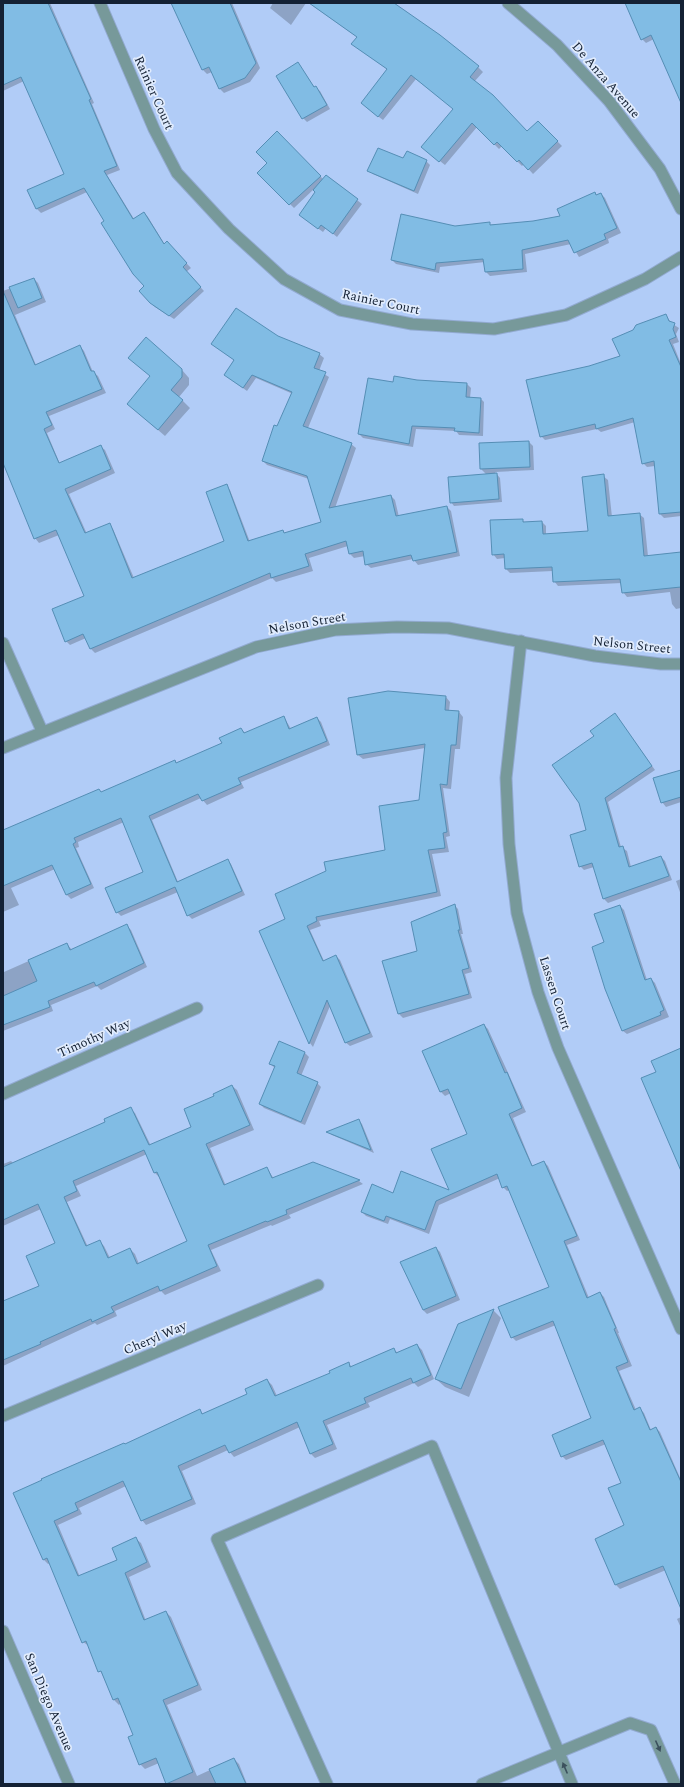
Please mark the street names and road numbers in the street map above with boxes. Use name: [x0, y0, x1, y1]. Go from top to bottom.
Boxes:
street label: De Anza Avenue: [567, 37, 645, 123]
street label: Rainier Court: [129, 53, 179, 133]
street label: Rainier Court: [340, 284, 422, 320]
street label: Nelson Street: [267, 606, 348, 640]
street label: Nelson Street: [592, 631, 672, 659]
street label: Lassen Court: [534, 954, 576, 1033]
street label: Timothy Way: [54, 1013, 134, 1063]
street label: Cheryl Way: [120, 1315, 190, 1360]
street label: San Diego Avenue: [19, 1650, 79, 1754]

